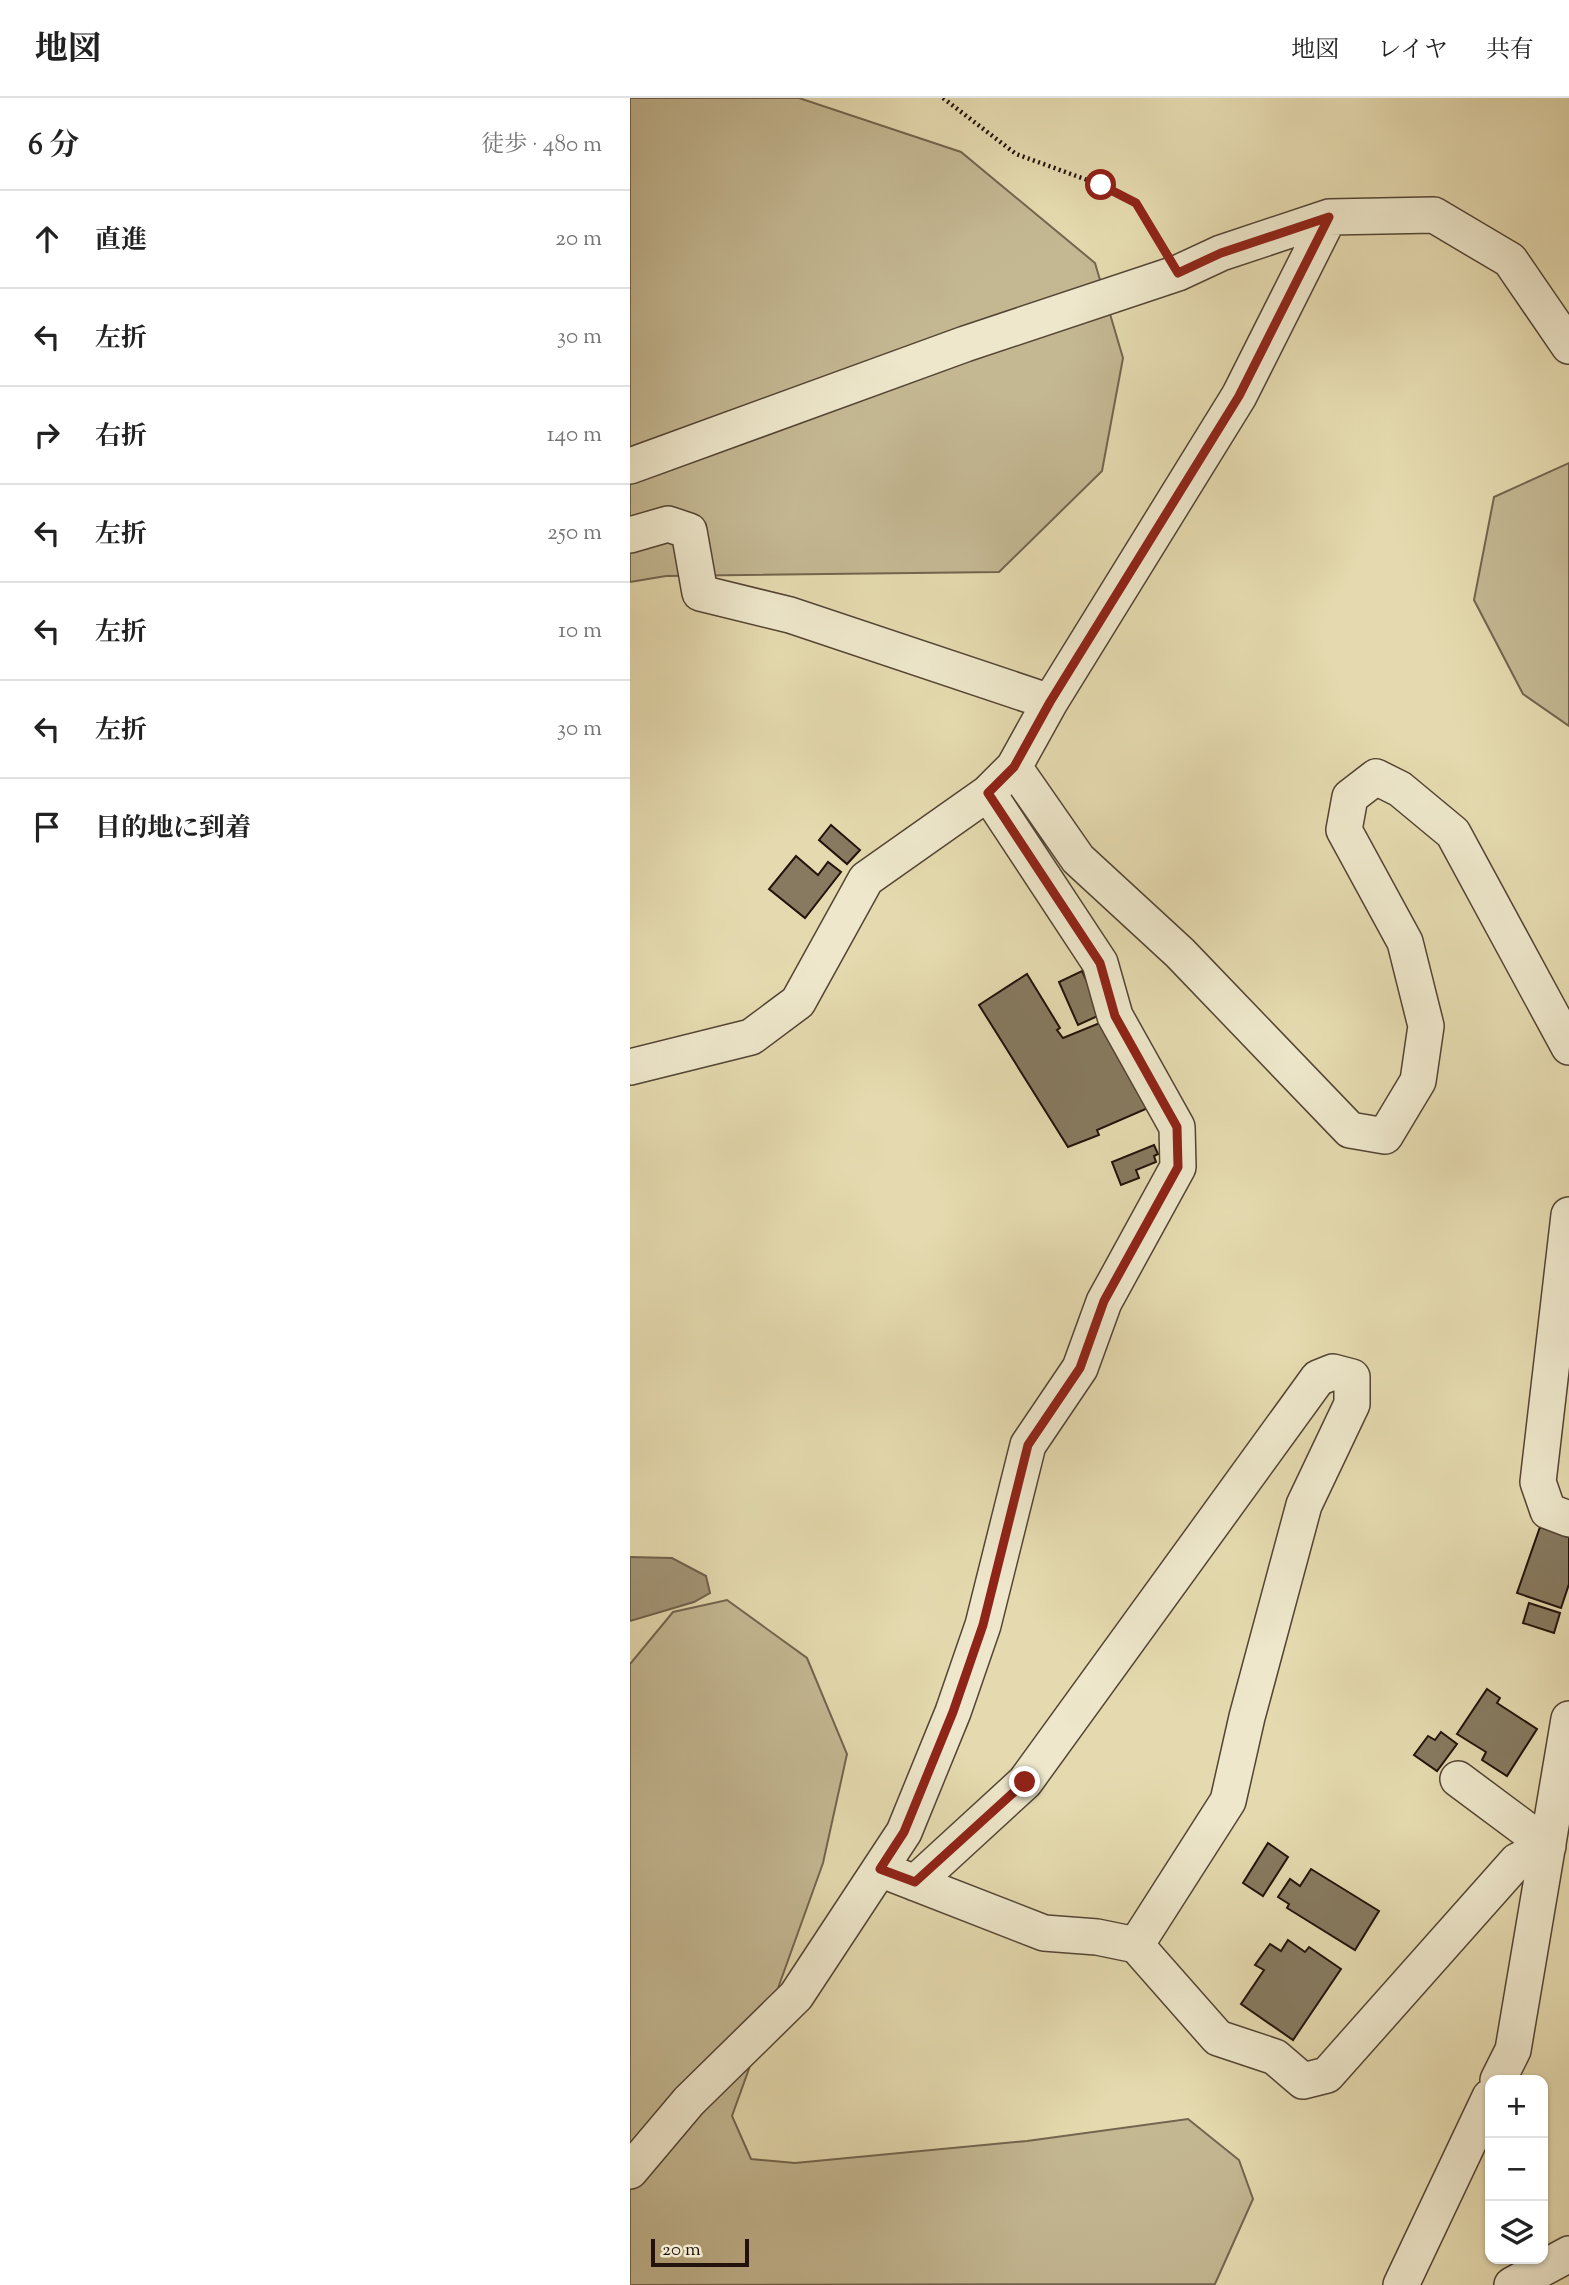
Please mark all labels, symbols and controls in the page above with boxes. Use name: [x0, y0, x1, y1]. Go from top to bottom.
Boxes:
text: 地図: [35, 27, 101, 75]
text: 地図: [1291, 34, 1339, 68]
text: レイヤ: [1377, 34, 1448, 68]
text: 共有: [1486, 34, 1534, 68]
text: 6 分: [28, 125, 79, 168]
text: 徒歩 · 480 m: [481, 129, 602, 162]
route start: [1085, 169, 1116, 200]
icon: ahead: [28, 220, 66, 258]
text: 直進: [95, 223, 147, 260]
text: 20 m: [555, 223, 602, 256]
icon: left: [28, 318, 66, 356]
text: 左折: [95, 321, 147, 358]
text: 30 m: [557, 321, 602, 354]
icon: right: [28, 416, 66, 454]
text: 右折: [95, 419, 147, 456]
text: 140 m: [547, 419, 602, 452]
icon: left: [28, 514, 66, 552]
text: 左折: [95, 517, 147, 554]
text: 250 m: [547, 517, 602, 550]
icon: left: [28, 612, 66, 650]
text: 左折: [95, 615, 147, 652]
text: 10 m: [558, 615, 602, 648]
icon: left: [28, 710, 66, 748]
text: 左折: [95, 713, 147, 750]
text: 30 m: [557, 713, 602, 746]
icon: arrive: [28, 808, 66, 846]
text: 目的地に到着: [95, 811, 251, 848]
route end: [1009, 1766, 1040, 1797]
map controls: [1485, 2075, 1548, 2264]
button: +: [1485, 2075, 1548, 2138]
button: −: [1485, 2138, 1548, 2201]
button: layers: [1485, 2201, 1548, 2264]
scale bar: [651, 2236, 749, 2268]
text: 20 m: [662, 2237, 701, 2264]

